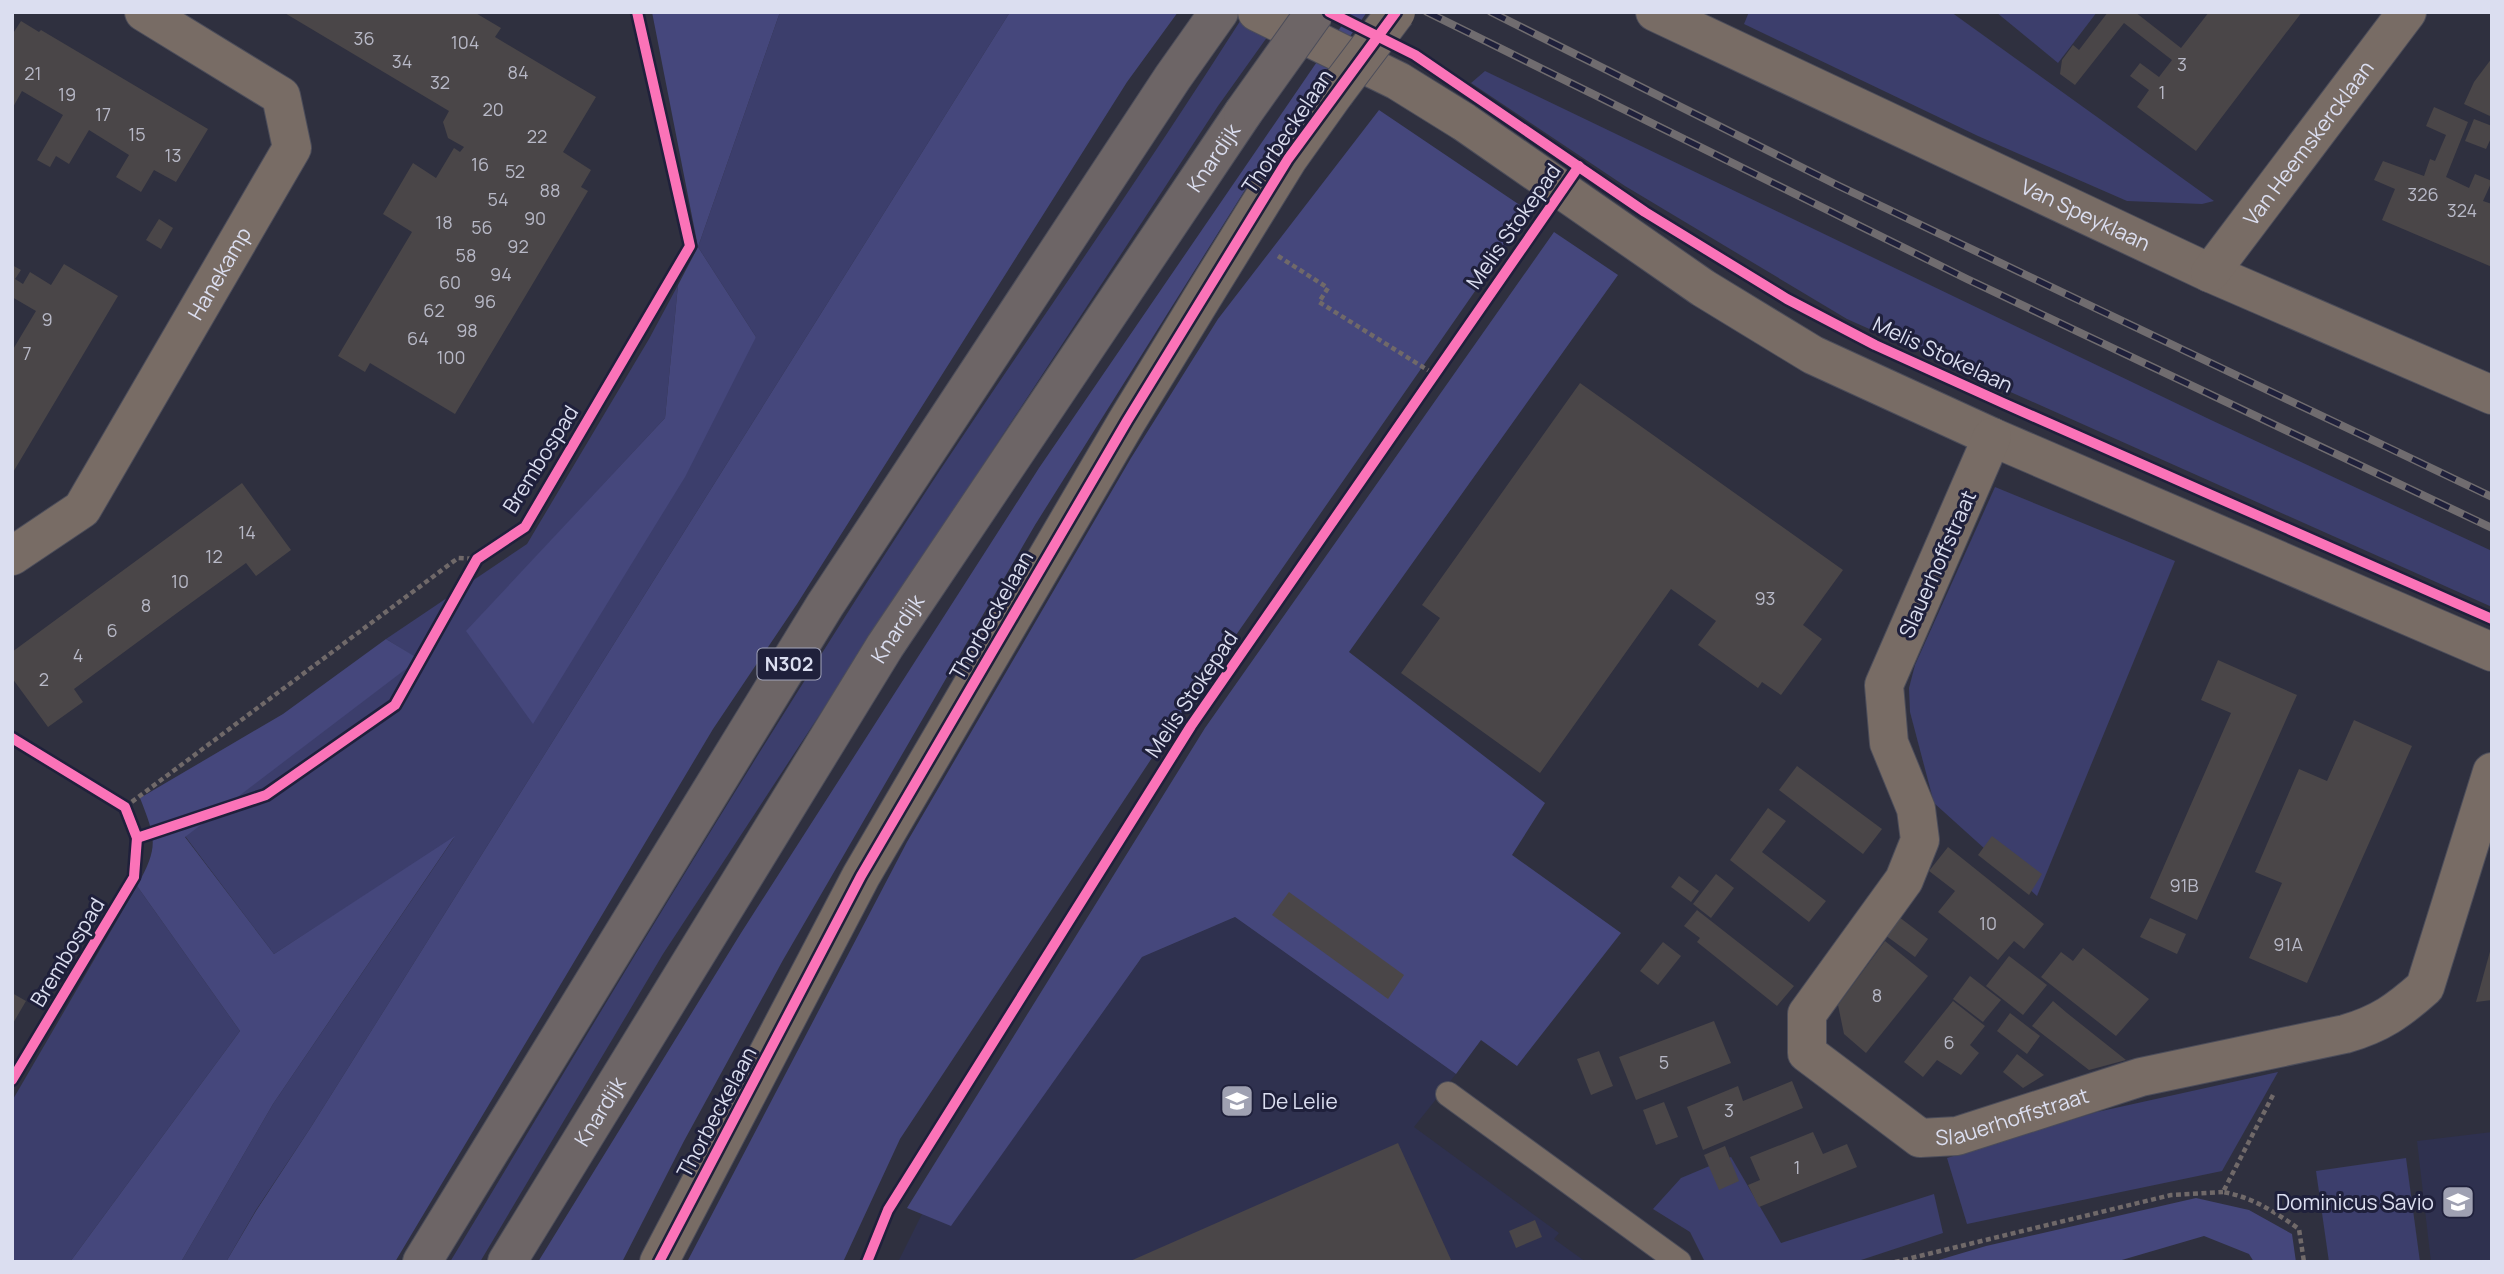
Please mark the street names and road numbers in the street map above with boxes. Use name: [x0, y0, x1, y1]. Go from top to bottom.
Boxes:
street label: Van Heemskercklaan: [2237, 55, 2380, 231]
street label: Thorbeckelaan: [1235, 63, 1339, 199]
street label: Knardijk: [1180, 117, 1246, 197]
street label: Melis Stokepad: [1459, 158, 1567, 294]
street label: Van Speyklaan: [2017, 172, 2155, 257]
street label: Hanekamp: [181, 222, 257, 325]
street label: Melis Stokelaan: [1868, 309, 2018, 399]
street label: Brembospad: [496, 400, 584, 518]
street label: Slauerhoffstraat: [1892, 486, 1982, 642]
street label: Thorbeckelaan: [943, 545, 1039, 685]
street label: Knardijk: [864, 588, 930, 668]
street label: Melis Stokepad: [1138, 625, 1244, 763]
road number: N302: [758, 649, 820, 680]
street label: Brembospad: [23, 892, 111, 1012]
street label: Thorbeckelaan: [670, 1042, 762, 1182]
street label: Knardijk: [567, 1070, 632, 1151]
street label: Slauerhoffstraat: [1935, 1081, 2092, 1151]

